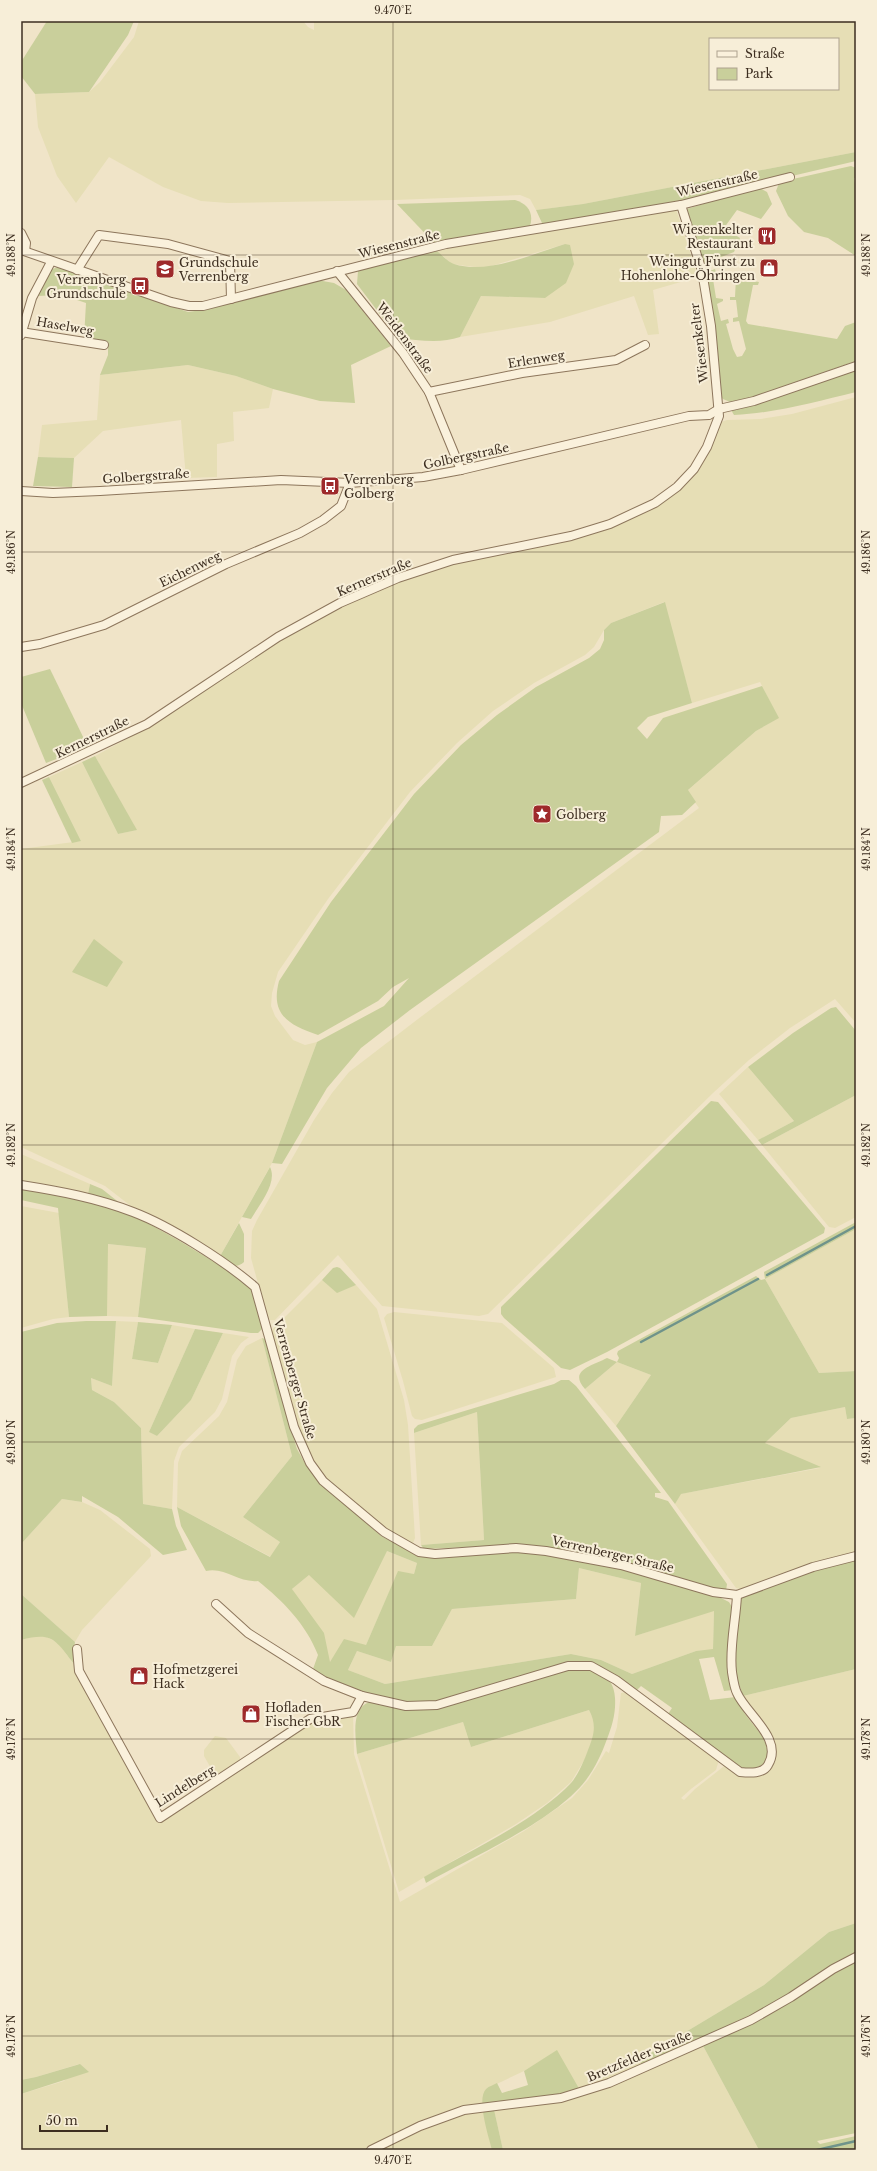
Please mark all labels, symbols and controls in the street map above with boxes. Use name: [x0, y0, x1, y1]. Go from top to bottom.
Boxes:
text: 9.470°E: [374, 4, 412, 17]
legend: [709, 38, 839, 90]
text: Straße: [745, 46, 785, 61]
text: Park: [745, 66, 773, 81]
street label: Wiesenstraße: [674, 166, 759, 200]
place label: Wiesenkelter Restaurant: [672, 222, 753, 251]
restaurant icon: Wiesenkelter Restaurant: [756, 225, 778, 247]
street label: Wiesenstraße: [356, 227, 441, 262]
text: 49.188°N: [5, 233, 18, 277]
text: 49.188°N: [860, 233, 873, 277]
place label: Weingut Fürst zu Hohenlohe-Öhringen: [621, 254, 755, 283]
place label: Grundschule Verrenberg: [178, 255, 259, 284]
shop icon: Weingut Fürst zu Hohenlohe-Öhringen: [758, 257, 780, 279]
school or university icon: Grundschule Verrenberg: [154, 258, 176, 280]
place label: Verrenberg Grundschule: [46, 272, 127, 301]
bus stop icon: Verrenberg Grundschule: [129, 275, 151, 297]
street label: Weidenstraße: [373, 299, 437, 376]
street label: Wiesenkelter: [687, 302, 711, 385]
street label: Haselweg: [35, 314, 96, 339]
street label: Erlenweg: [507, 347, 566, 371]
street label: Golbergstraße: [422, 440, 510, 472]
street label: Golbergstraße: [102, 465, 190, 487]
place label: Verrenberg Golberg: [343, 472, 414, 501]
bus stop icon: Verrenberg Golberg: [319, 475, 341, 497]
text: 49.186°N: [5, 530, 18, 574]
text: 49.186°N: [860, 530, 873, 574]
street label: Eichenweg: [157, 547, 224, 590]
street label: Kernerstraße: [334, 554, 414, 600]
street label: Kernerstraße: [53, 713, 131, 761]
place icon: Golberg: [531, 803, 553, 825]
place label: Golberg: [556, 807, 607, 822]
text: 49.184°N: [5, 827, 18, 871]
text: 49.184°N: [860, 827, 873, 871]
text: 49.182°N: [5, 1123, 18, 1167]
text: 49.182°N: [860, 1123, 873, 1167]
street label: Verrenberger Straße: [270, 1316, 319, 1441]
text: 49.180°N: [5, 1420, 18, 1464]
text: 49.180°N: [860, 1420, 873, 1464]
street label: Verrenberger Straße: [550, 1532, 676, 1575]
place label: Hofmetzgerei Hack: [153, 1662, 238, 1691]
shop icon: Hofmetzgerei Hack: [128, 1665, 150, 1687]
place label: Hofladen Fischer GbR: [265, 1700, 341, 1729]
shop icon: Hofladen Fischer GbR: [240, 1703, 262, 1725]
text: 49.178°N: [5, 1718, 18, 1760]
text: 49.178°N: [860, 1718, 873, 1760]
street label: Lindelberg: [152, 1761, 218, 1810]
text: 49.176°N: [5, 2014, 18, 2058]
text: 49.176°N: [860, 2014, 873, 2058]
street label: Bretzfelder Straße: [585, 2027, 694, 2085]
scale bar: [40, 2107, 107, 2133]
text: 50 m: [46, 2113, 78, 2128]
text: 9.470°E: [374, 2154, 412, 2167]

